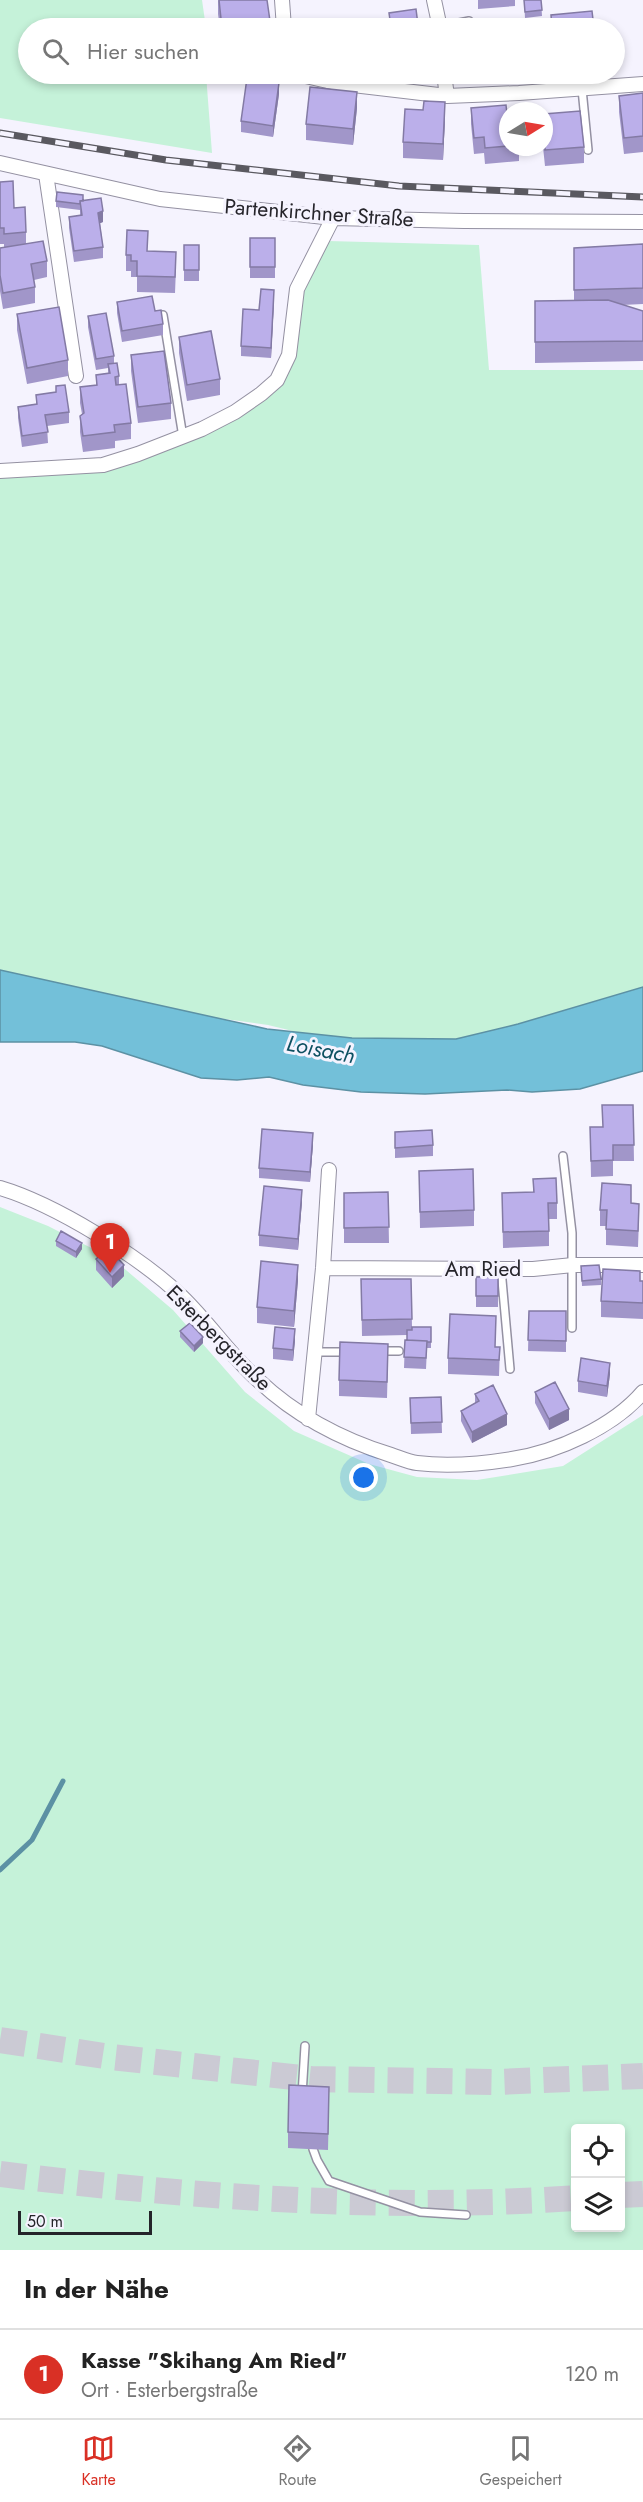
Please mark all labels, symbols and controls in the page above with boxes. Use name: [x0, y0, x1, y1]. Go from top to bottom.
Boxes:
search box: [18, 18, 625, 84]
icon: search: [39, 35, 72, 68]
text: Hier suchen: [87, 35, 199, 67]
north arrow: [499, 102, 553, 156]
street label: Partenkirchner Straße: [223, 191, 415, 235]
water label: Loisach: [284, 1027, 358, 1071]
pin: 1: [90, 1224, 130, 1273]
street label: Am Ried: [445, 1254, 521, 1284]
street label: Esterbergstraße: [160, 1279, 279, 1398]
your location: [349, 1463, 378, 1492]
map controls: [571, 2124, 625, 2232]
button: locate: [571, 2124, 625, 2178]
button: layers: [571, 2178, 625, 2232]
scale bar: [18, 2208, 152, 2236]
text: 50 m: [27, 2210, 63, 2233]
text: In der Nähe: [24, 2270, 169, 2308]
text: Kasse "Skihang Am Ried": [81, 2344, 347, 2376]
text: 1: [38, 2360, 49, 2389]
text: 120 m: [565, 2360, 619, 2389]
text: Ort · Esterbergstraße: [81, 2376, 258, 2405]
tab: Karte: [81, 2432, 116, 2491]
tab: Route: [278, 2432, 317, 2491]
tab: Gespeichert: [479, 2432, 562, 2491]

